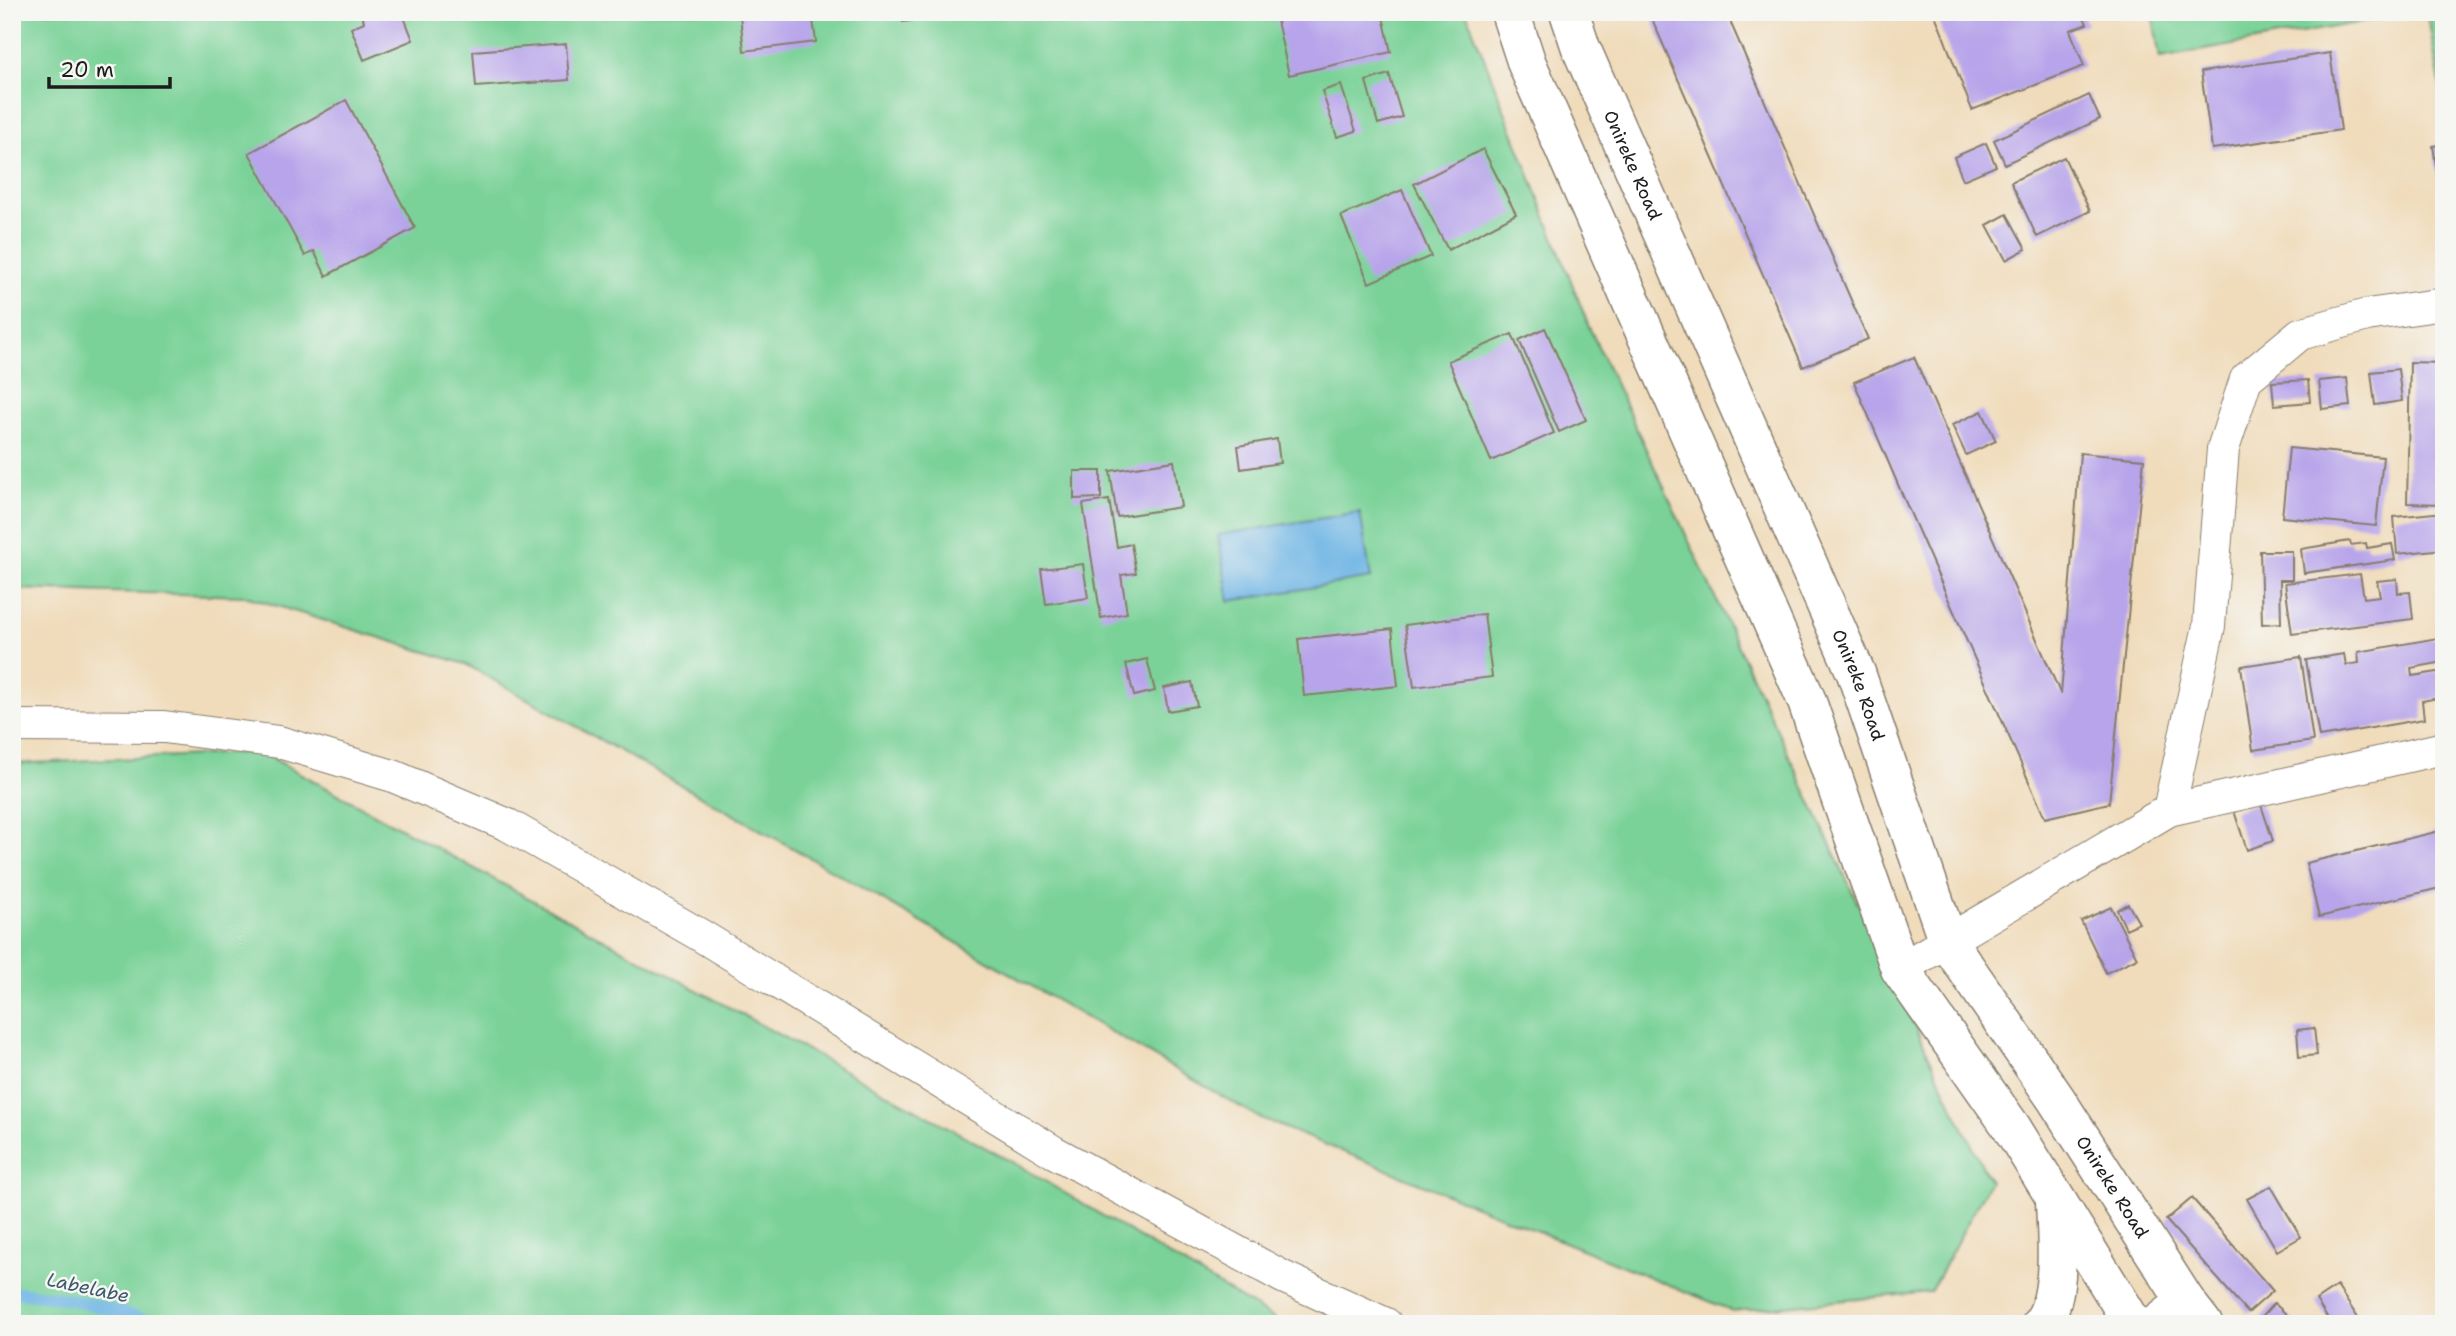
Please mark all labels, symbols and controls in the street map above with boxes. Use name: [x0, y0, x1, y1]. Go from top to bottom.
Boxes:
scale bar: [49, 46, 170, 90]
text: 20 m: [60, 56, 114, 84]
street label: Onireke Road: [1598, 107, 1667, 224]
street label: Onireke Road: [1826, 626, 1890, 744]
street label: Onireke Road: [2071, 1131, 2154, 1243]
water label: Labelabe: [44, 1267, 131, 1308]

